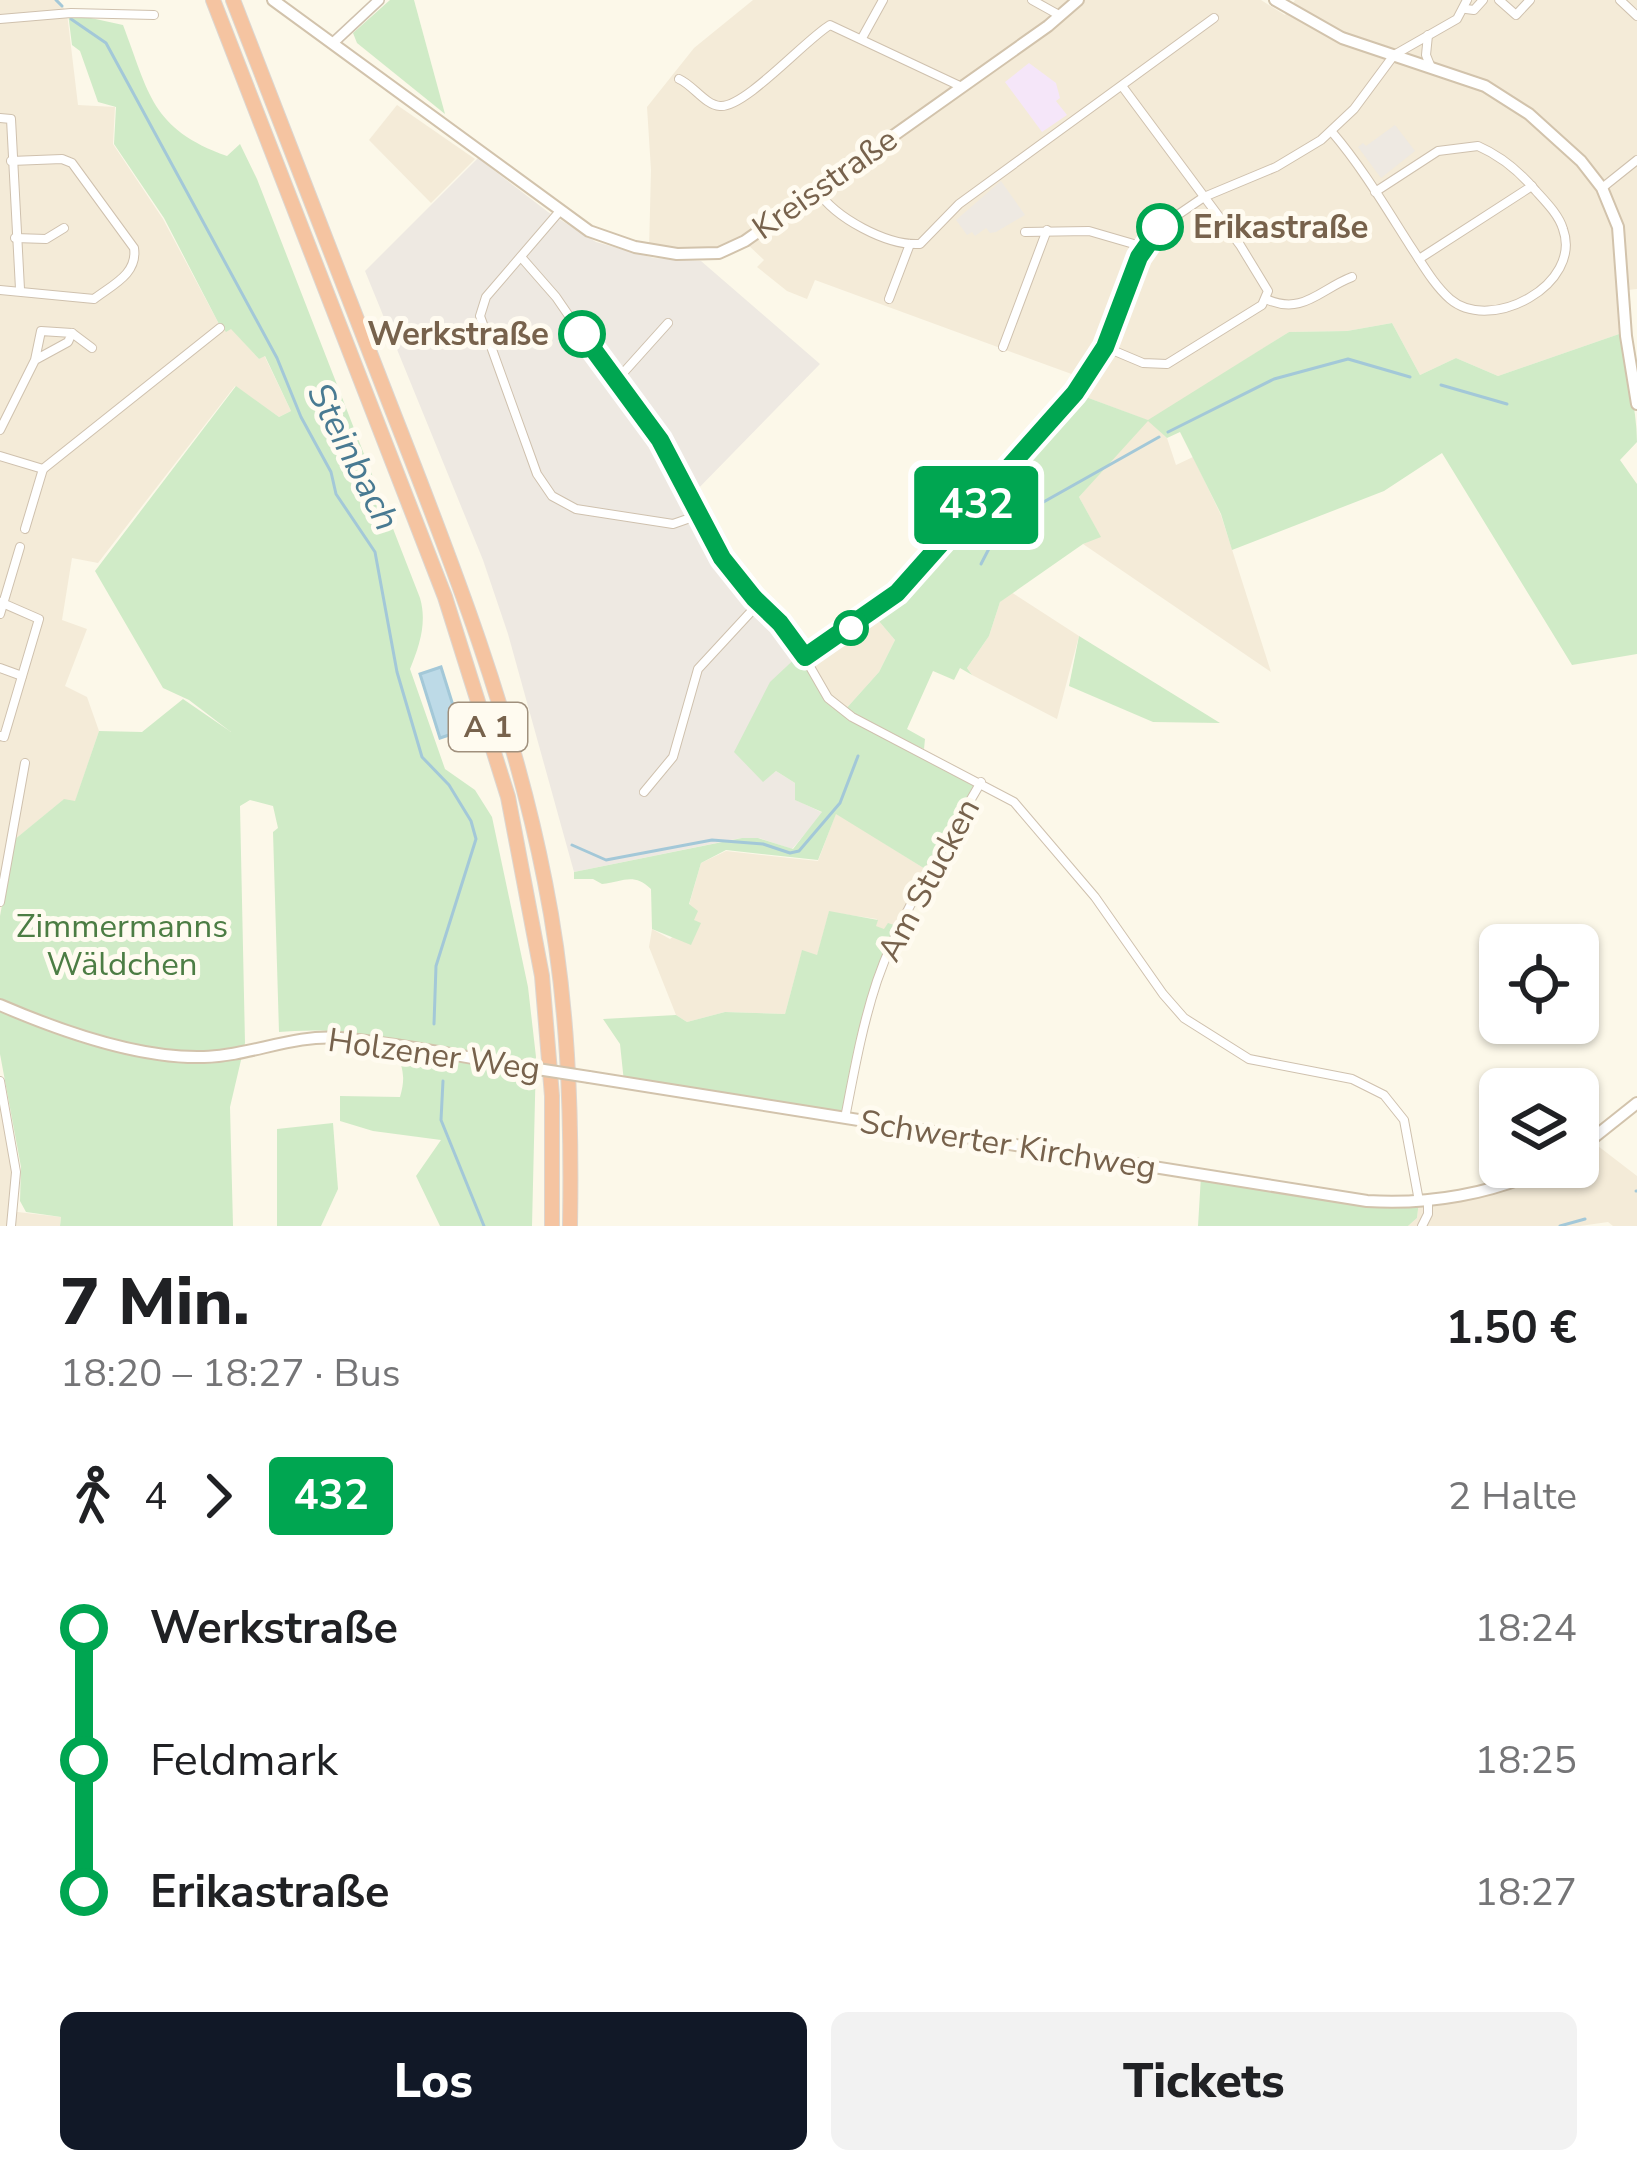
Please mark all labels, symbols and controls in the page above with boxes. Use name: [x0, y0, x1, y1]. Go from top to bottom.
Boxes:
street label: Kreisstraße: [743, 118, 907, 250]
marker: Erikastraße: [1138, 205, 1182, 249]
place label: Erikastraße: [1193, 205, 1369, 250]
place label: Werkstraße: [367, 312, 549, 357]
marker: Werkstraße: [560, 312, 604, 356]
water label: Steinbach: [295, 375, 411, 539]
line badge: 432: [907, 466, 1045, 544]
text: 432: [938, 476, 1014, 533]
unlabelled marker: [835, 612, 867, 644]
road number: A 1: [449, 703, 527, 751]
street label: Am Stucken: [867, 791, 991, 969]
park label: Zimmermanns Wäldchen: [16, 904, 228, 987]
map controls: [1479, 924, 1599, 1188]
button: locate: [1479, 924, 1599, 1044]
street label: Holzener Weg: [325, 1018, 543, 1092]
button: layers: [1479, 1068, 1599, 1188]
street label: Schwerter Kirchweg: [857, 1099, 1159, 1191]
text: 7 Min.: [60, 1257, 250, 1347]
text: 1.50 €: [1446, 1298, 1577, 1359]
text: 18:20 – 18:27 · Bus: [60, 1347, 400, 1400]
icon: walk: [60, 1463, 126, 1529]
icon: forward: [185, 1463, 251, 1529]
text: 432: [293, 1467, 369, 1524]
text: 4: [144, 1470, 167, 1523]
text: 2 Halte: [1448, 1470, 1577, 1523]
text: Werkstraße: [150, 1598, 398, 1659]
text: 18:24: [1475, 1602, 1577, 1655]
text: Feldmark: [150, 1730, 338, 1791]
text: 18:25: [1475, 1734, 1577, 1787]
text: Erikastraße: [150, 1862, 389, 1923]
text: 18:27: [1475, 1866, 1577, 1919]
button: Los: [60, 2012, 807, 2150]
button: Tickets: [831, 2012, 1577, 2150]

